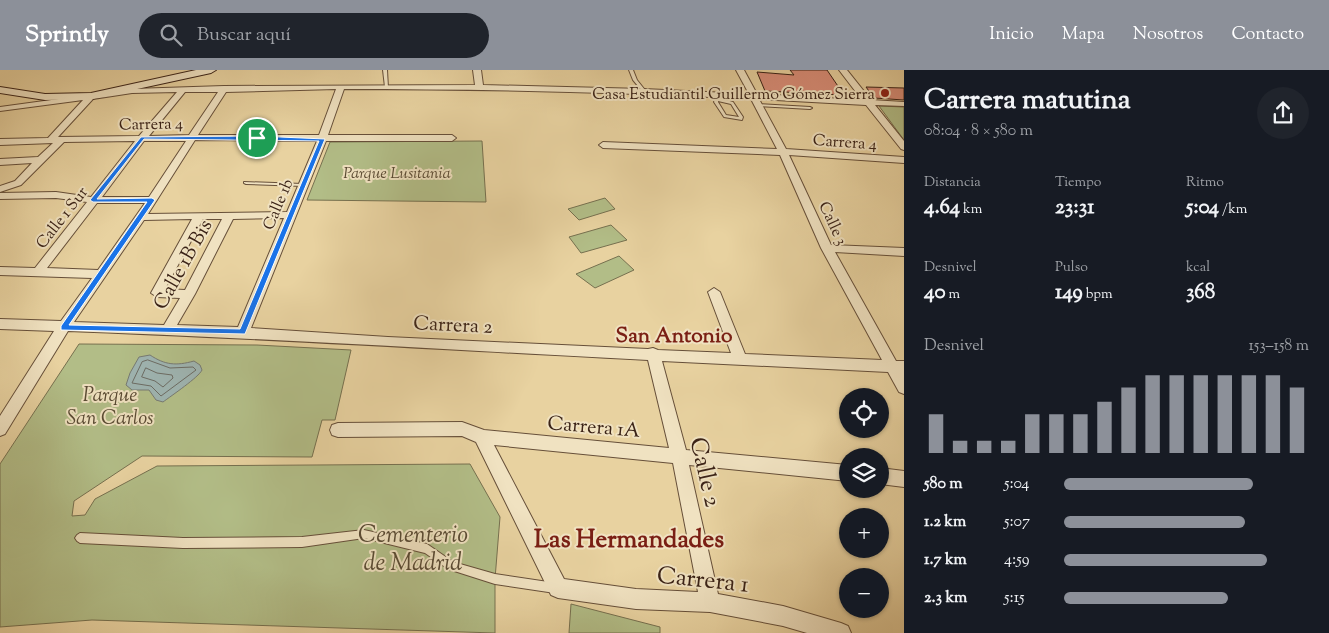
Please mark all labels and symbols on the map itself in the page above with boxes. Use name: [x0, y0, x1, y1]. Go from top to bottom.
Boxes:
place label: Casa Estudiantil Guillermo Gómez Sierra: [592, 84, 876, 107]
marker: Casa Estudiantil Guillermo Gómez Sierra: [879, 87, 891, 99]
street label: Carrera 4: [119, 113, 183, 138]
pin: [236, 117, 278, 159]
street label: Carrera 4: [812, 130, 878, 157]
park label: Parque Lusitania: [343, 163, 451, 186]
street label: Calle 1b: [258, 176, 300, 234]
street label: Calle 1 Sur: [31, 183, 95, 254]
street label: Calle 3: [812, 198, 852, 250]
street label: Calle 1B Bis: [147, 215, 221, 316]
street label: Carrera 2: [412, 310, 493, 343]
district label: San Antonio: [616, 322, 733, 352]
park label: Parque San Carlos: [67, 382, 154, 434]
street label: Carrera 1A: [546, 410, 641, 447]
street label: Calle 2: [680, 434, 729, 511]
park label: Cementerio de Madrid: [358, 519, 468, 581]
district label: Las Hermandades: [534, 523, 724, 559]
street label: Carrera 1: [655, 559, 750, 603]

